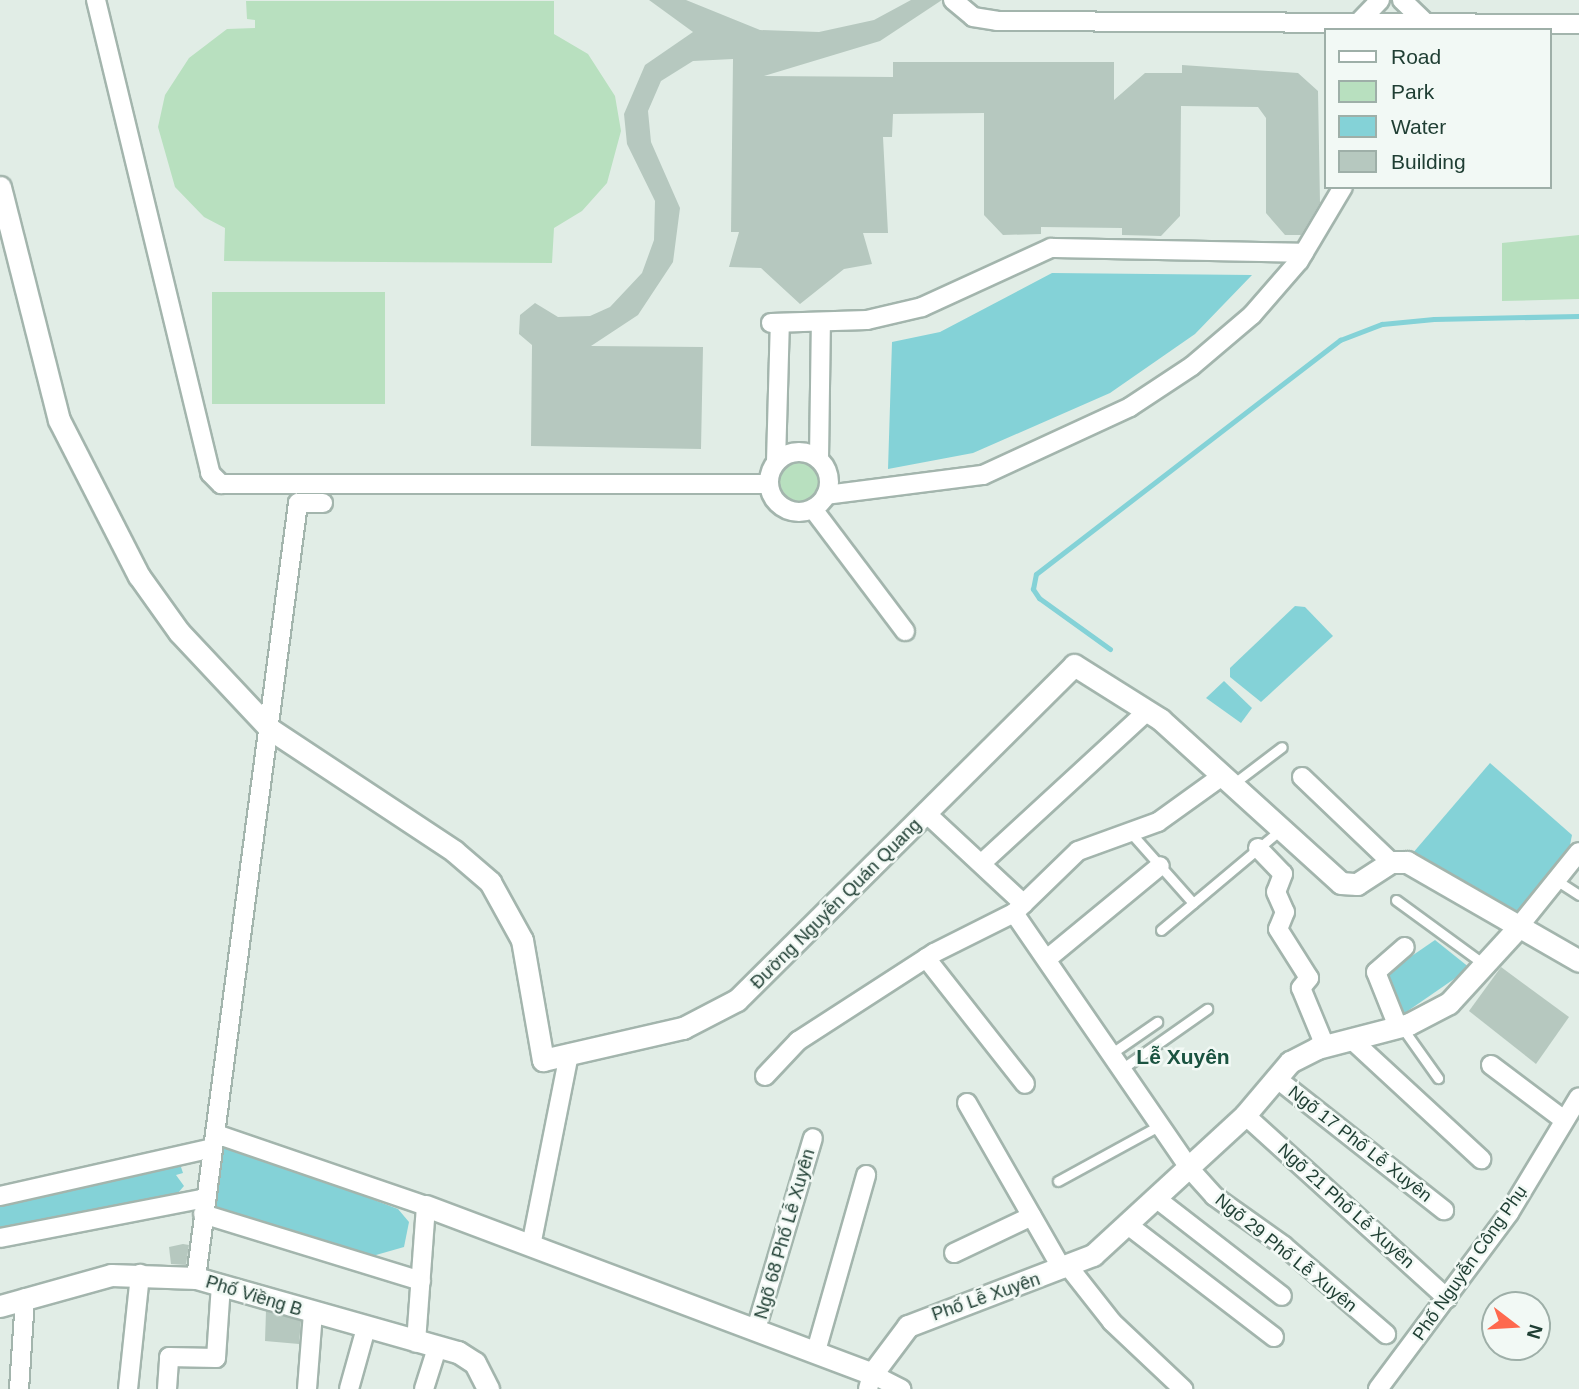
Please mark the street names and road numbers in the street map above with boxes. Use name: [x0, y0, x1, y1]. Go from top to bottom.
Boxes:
street label: Đường Nguyễn Quán Quang: [746, 814, 926, 994]
street label: Ngõ 17 Phố Lễ Xuyên: [1284, 1081, 1436, 1207]
street label: Ngõ 21 Phố Lễ Xuyên: [1273, 1139, 1419, 1273]
street label: Ngõ 68 Phố Lễ Xuyên: [750, 1146, 820, 1322]
street label: Phố Nguyễn Công Phụ: [1408, 1181, 1532, 1345]
street label: Ngõ 29 Phố Lễ Xuyên: [1211, 1189, 1361, 1317]
street label: Phố Lễ Xuyên: [929, 1268, 1043, 1326]
street label: Phố Viềng B: [203, 1271, 305, 1321]

